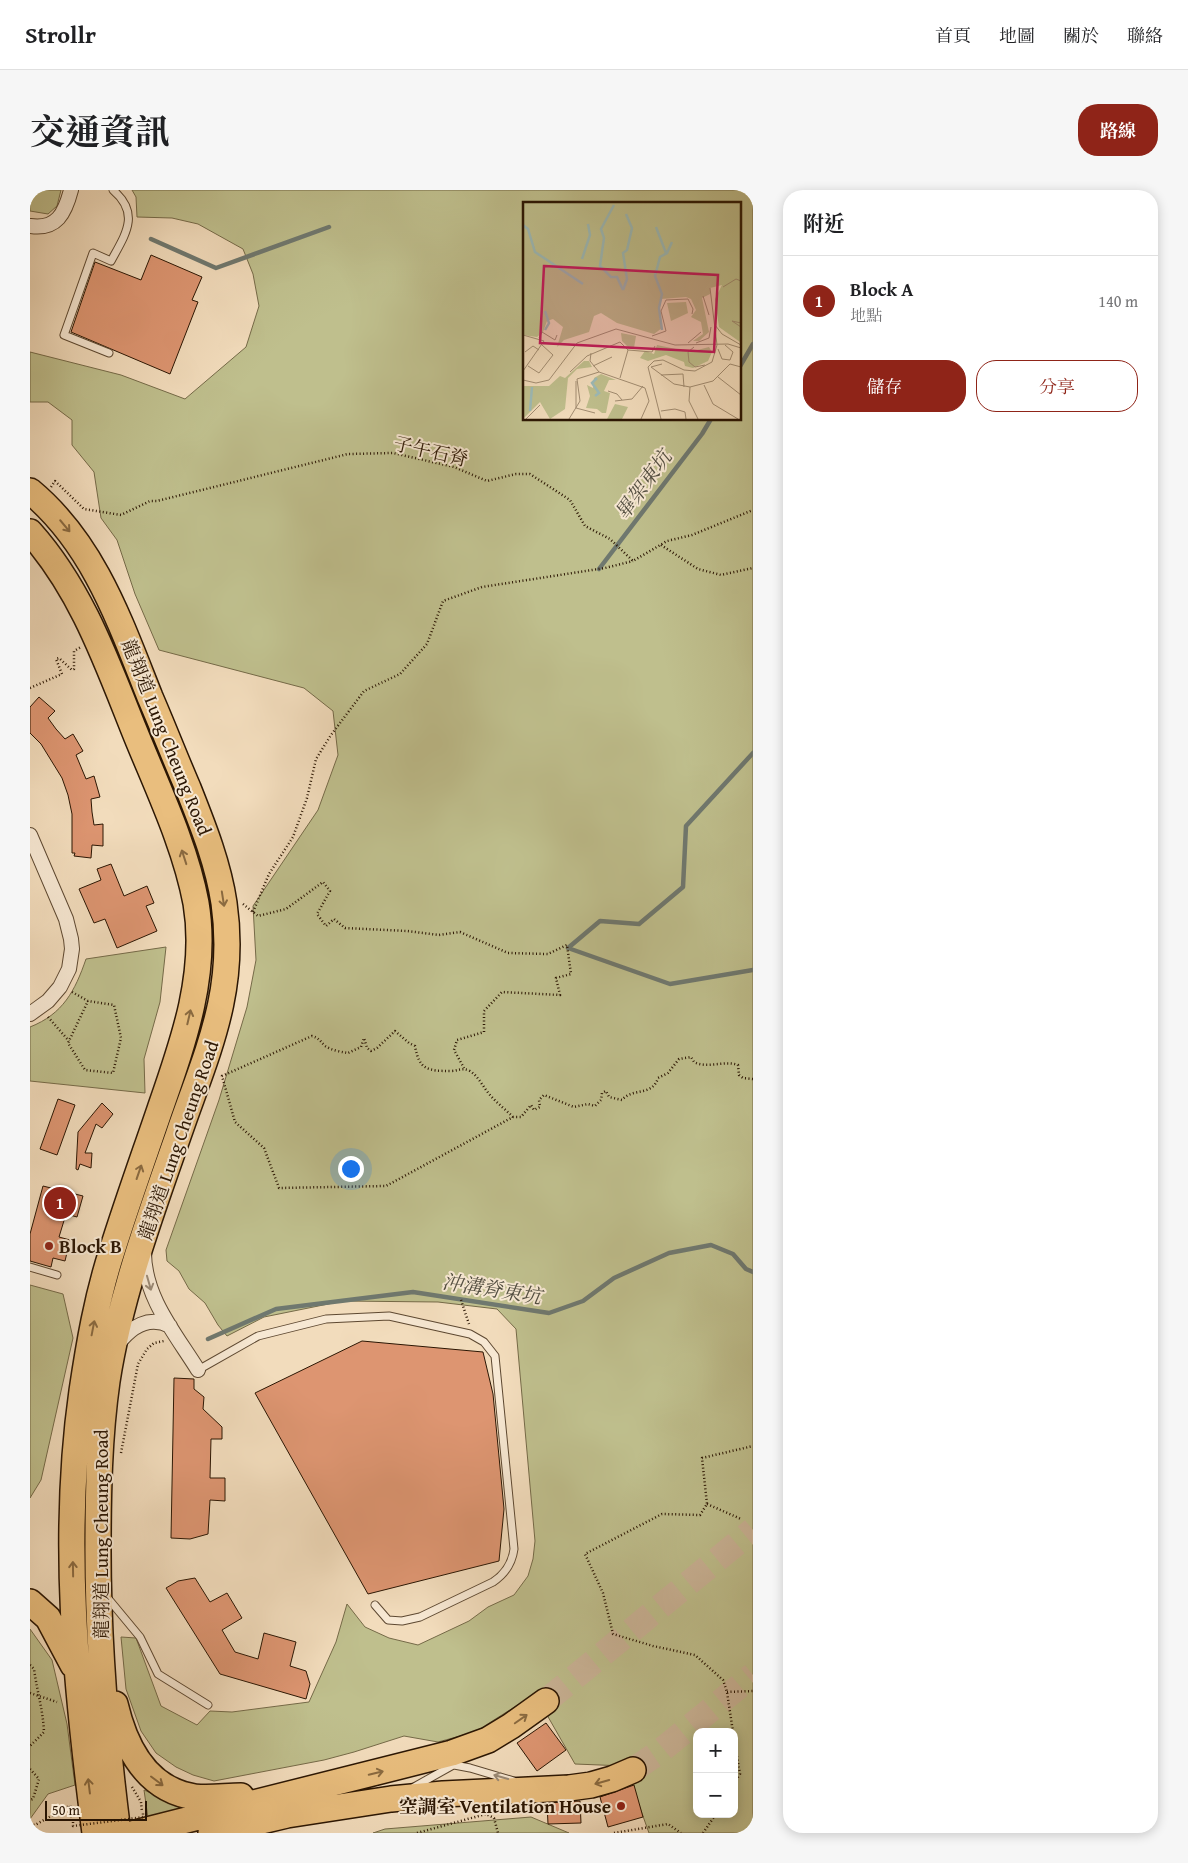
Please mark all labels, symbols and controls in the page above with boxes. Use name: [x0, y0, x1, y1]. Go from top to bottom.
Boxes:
text: Strollr: [25, 17, 96, 52]
text: 首頁: [935, 22, 971, 49]
text: 地圖: [999, 22, 1035, 49]
text: 關於: [1063, 22, 1099, 49]
text: 聯絡: [1127, 22, 1163, 49]
button: 路線: [1078, 104, 1158, 156]
text: 交通資訊: [30, 106, 170, 157]
inset map: [523, 202, 740, 420]
text: 附近: [803, 208, 845, 239]
text: Block A: [850, 275, 913, 303]
text: 1: [815, 289, 823, 313]
text: 140 m: [1098, 289, 1138, 313]
text: 地點: [850, 303, 882, 327]
button: 儲存: [803, 360, 966, 412]
button: 分享: [976, 360, 1138, 412]
street label: 子午石脊: [391, 429, 471, 473]
water label: 畢架東坑: [607, 441, 680, 526]
one-way arrow: [59, 519, 70, 532]
street label: 龍翔道 Lung Cheung Road: [115, 635, 220, 840]
one-way arrow: [178, 850, 188, 866]
one-way arrow: [218, 890, 228, 906]
one-way arrow: [185, 1010, 194, 1026]
street label: 龍翔道 Lung Cheung Road: [131, 1036, 226, 1243]
your location: [338, 1156, 364, 1182]
one-way arrow: [134, 1164, 144, 1180]
pin: 1: [44, 1184, 76, 1222]
place label: Block B: [59, 1232, 122, 1260]
marker: Block B: [43, 1240, 55, 1252]
water label: 沖溝脊東坑: [440, 1266, 547, 1311]
one-way arrow: [145, 1274, 154, 1290]
one-way arrow: [89, 1320, 98, 1336]
street label: 龍翔道 Lung Cheung Road: [87, 1429, 115, 1639]
one-way arrow: [68, 1561, 78, 1577]
one-way arrow: [514, 1714, 528, 1724]
map controls: [693, 1728, 738, 1818]
button: +: [693, 1728, 738, 1773]
one-way arrow: [368, 1768, 384, 1777]
one-way arrow: [493, 1772, 509, 1781]
button: −: [693, 1773, 738, 1818]
one-way arrow: [150, 1776, 164, 1786]
one-way arrow: [84, 1778, 94, 1794]
one-way arrow: [595, 1778, 611, 1787]
place label: 空調室 Ventilation House: [399, 1792, 611, 1820]
scale bar: [45, 1798, 148, 1821]
text: 50 m: [52, 1800, 80, 1820]
marker: 空調室 Ventilation House: [615, 1800, 627, 1812]

